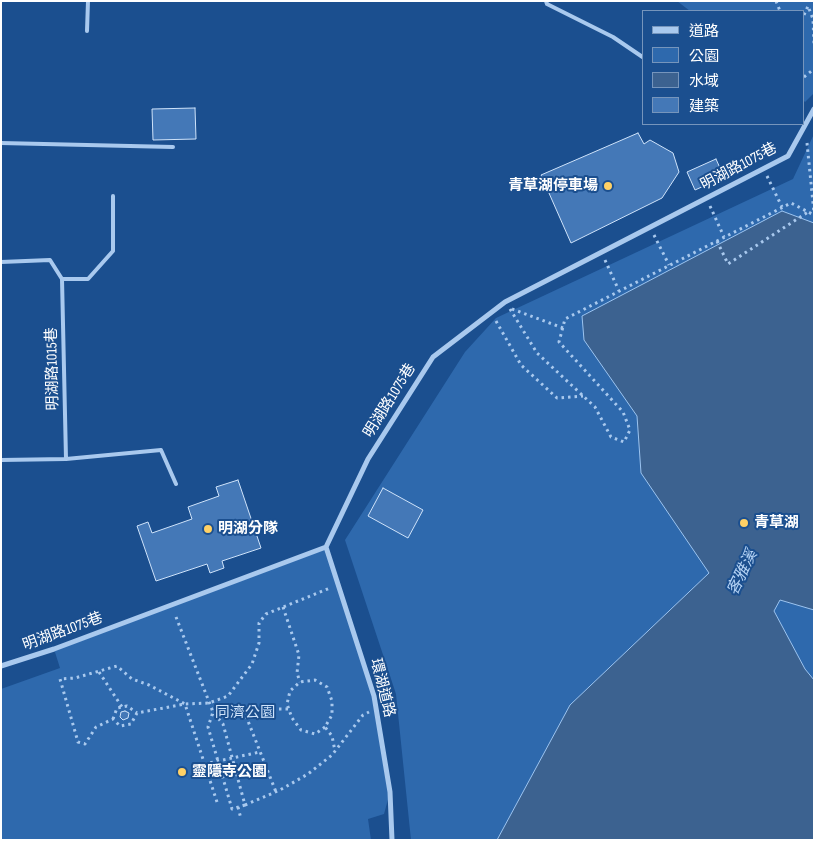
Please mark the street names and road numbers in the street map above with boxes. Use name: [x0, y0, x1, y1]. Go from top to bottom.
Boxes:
street label: 明湖路1075巷: [698, 139, 780, 195]
street label: 明湖路1015巷: [43, 327, 63, 411]
street label: 明湖路1075巷: [360, 361, 420, 441]
street label: 明湖路1075巷: [20, 609, 106, 655]
street label: 環湖道路: [366, 657, 398, 719]

